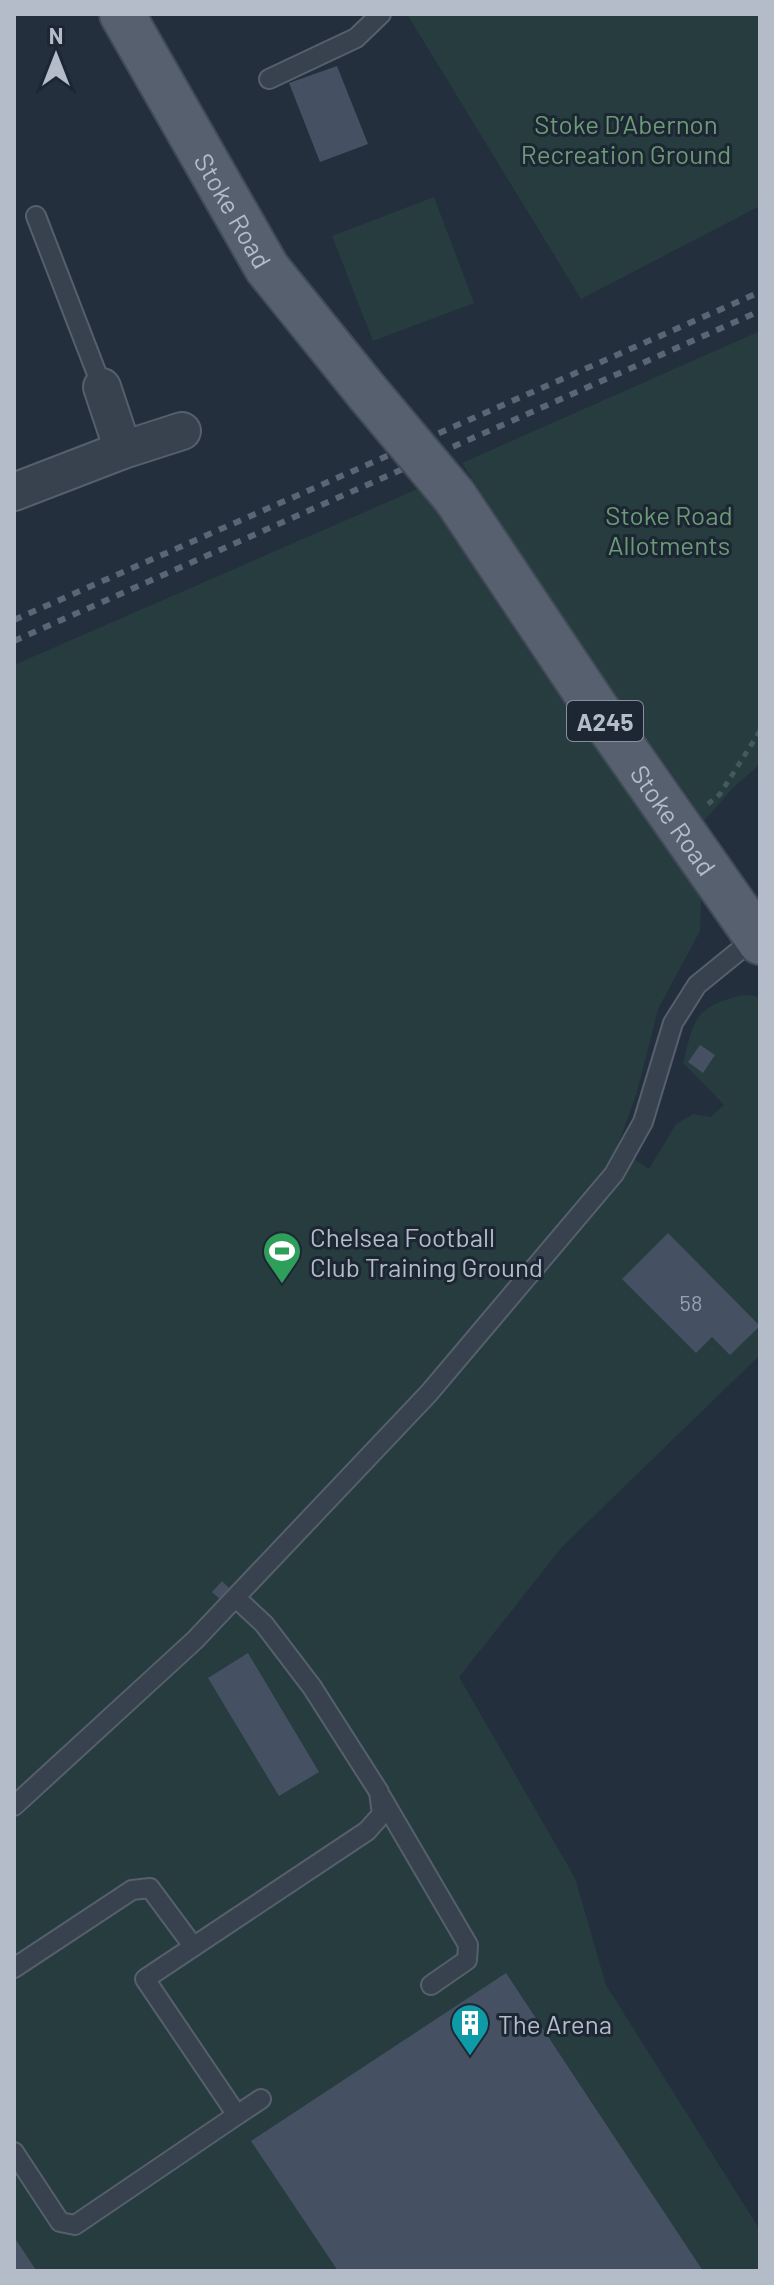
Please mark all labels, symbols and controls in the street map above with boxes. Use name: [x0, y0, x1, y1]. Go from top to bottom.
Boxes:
north arrow: [16, 16, 96, 96]
text: N: [49, 22, 63, 48]
park label: Stoke D’Abernon Recreation Ground: [521, 108, 731, 169]
street label: Stoke Road: [189, 147, 279, 273]
park label: Stoke Road Allotments: [605, 499, 733, 560]
road number: A245: [567, 701, 643, 741]
street label: Stoke Road: [625, 758, 724, 881]
place label: Chelsea Football Club Training Ground: [310, 1221, 543, 1282]
sports icon: Chelsea Football Club Training Ground: [261, 1230, 303, 1285]
house number: 58: [680, 1289, 702, 1315]
building icon: The Arena: [449, 2002, 491, 2057]
place label: The Arena: [498, 2008, 612, 2039]

